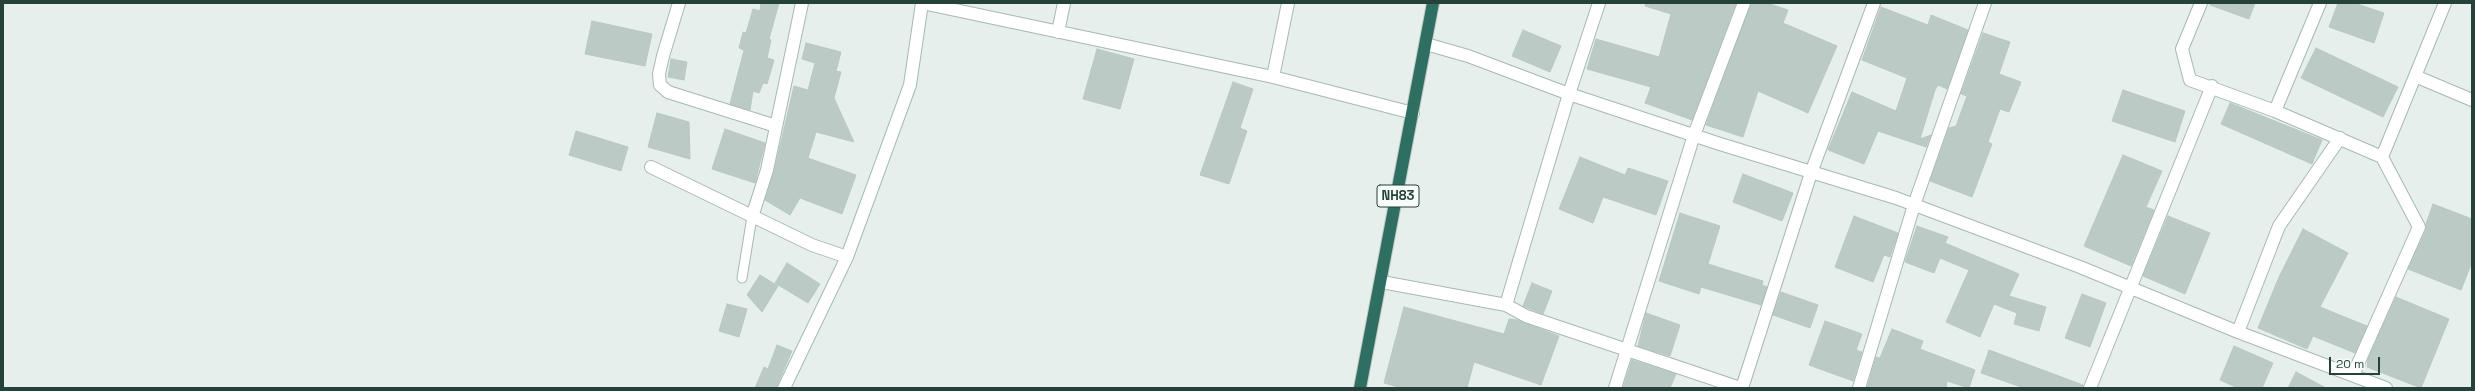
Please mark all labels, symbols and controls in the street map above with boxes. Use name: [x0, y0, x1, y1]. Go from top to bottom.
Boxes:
road number: NH83: [1377, 185, 1419, 207]
scale bar: [2331, 349, 2382, 375]
text: 20 m: [2336, 356, 2364, 372]

